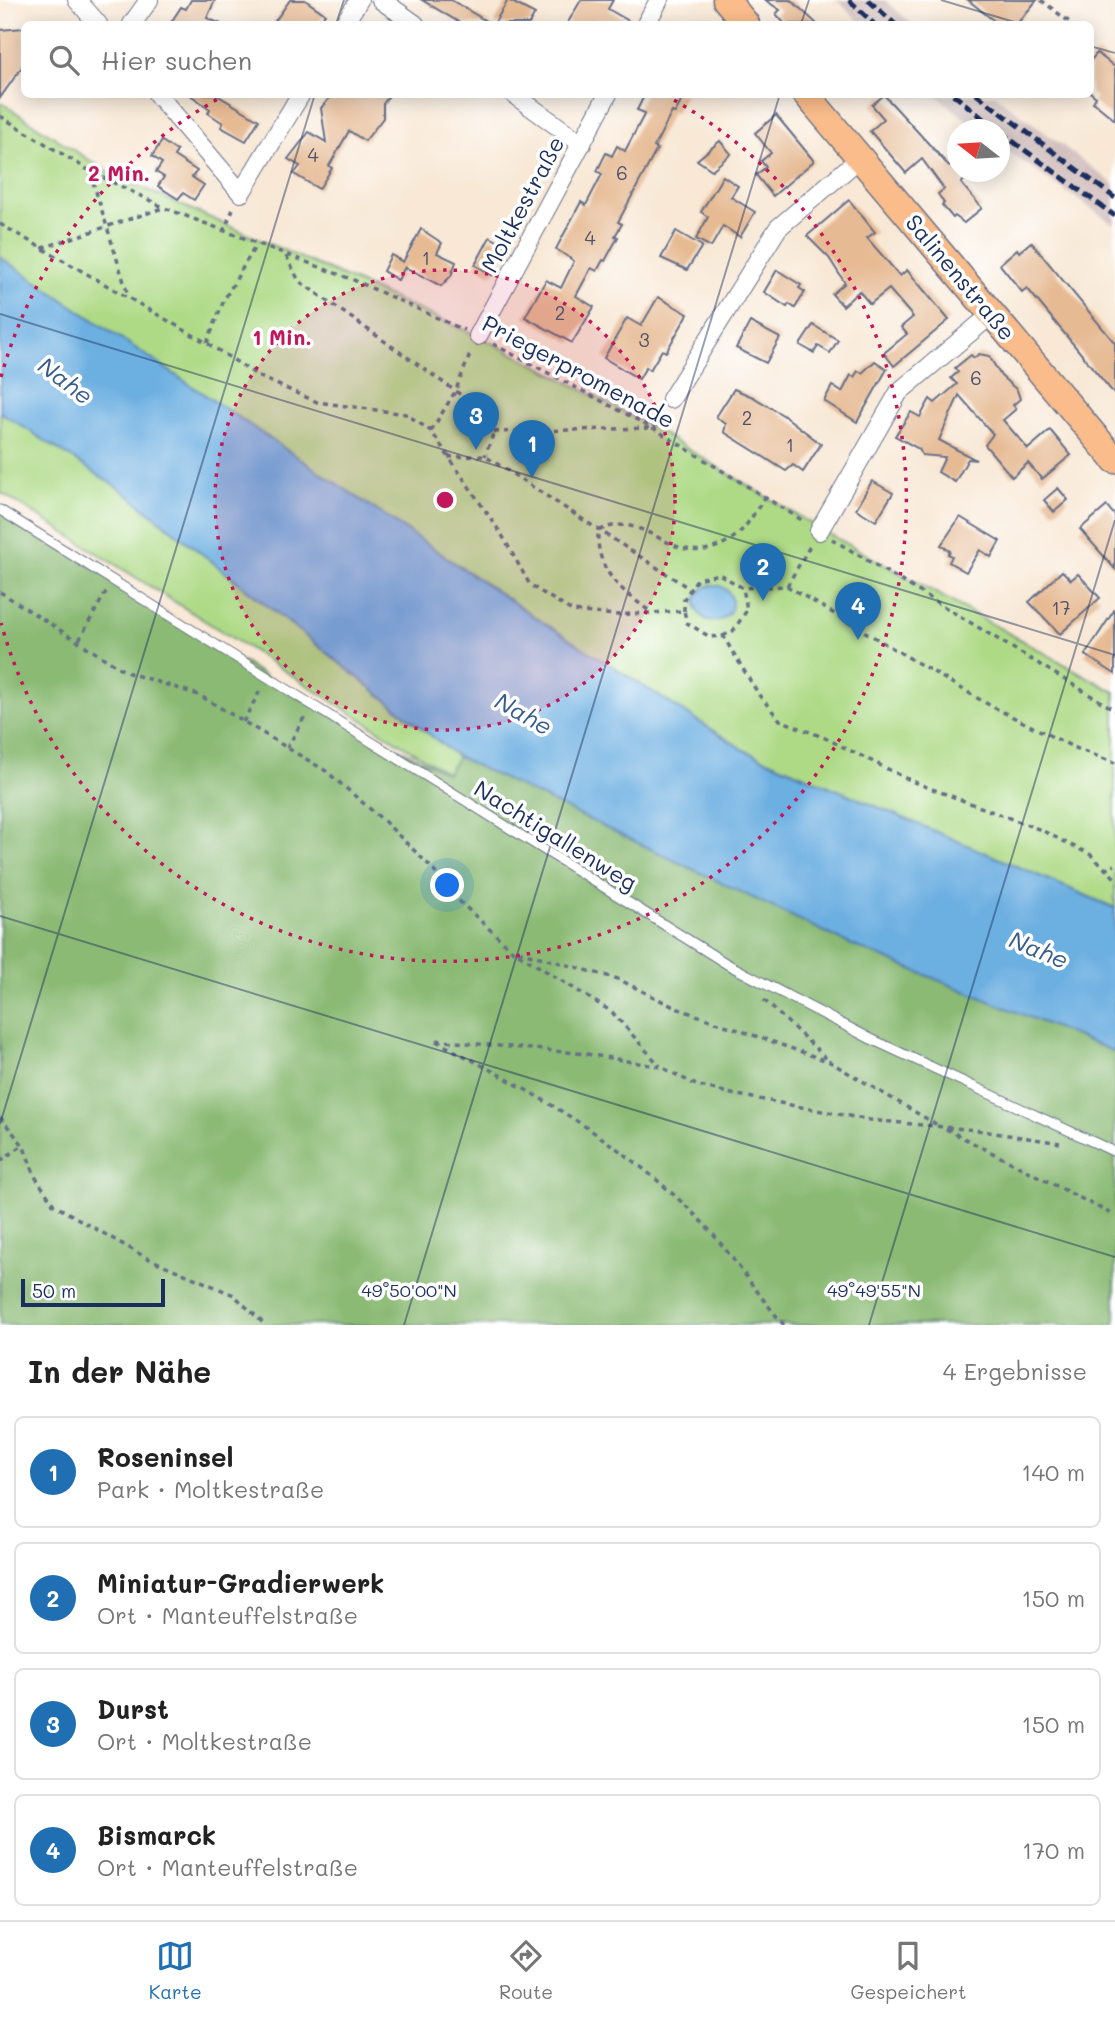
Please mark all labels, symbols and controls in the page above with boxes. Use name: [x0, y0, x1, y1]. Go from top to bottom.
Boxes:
search box: [21, 21, 1094, 98]
icon: search: [45, 41, 83, 79]
text: Hier suchen: [101, 43, 252, 77]
north arrow: [947, 119, 1010, 182]
street label: Moltkestraße: [473, 131, 571, 277]
house number: 4: [307, 142, 319, 167]
text: 2 Min.: [88, 159, 150, 186]
house number: 6: [616, 160, 628, 185]
street label: Salinenstraße: [899, 208, 1023, 346]
house number: 4: [584, 225, 596, 250]
house number: 1: [422, 245, 430, 270]
house number: 2: [555, 300, 565, 325]
street label: Priegerpromenade: [478, 308, 680, 434]
text: 1 Min.: [252, 323, 312, 350]
house number: 3: [638, 327, 650, 352]
water label: Nahe: [32, 349, 100, 411]
house number: 6: [970, 365, 982, 390]
pin: 3: [453, 392, 499, 450]
house number: 2: [742, 405, 752, 430]
pin: 1: [509, 420, 555, 478]
house number: 1: [786, 432, 794, 457]
centre of rings: [433, 488, 457, 512]
pin: 2: [740, 543, 786, 601]
pin: 4: [835, 582, 881, 640]
house number: 17: [1051, 595, 1071, 620]
water label: Nahe: [490, 685, 558, 741]
street label: Nachtigallenweg: [469, 773, 643, 897]
your location: [430, 868, 464, 902]
water label: Nahe: [1005, 923, 1073, 975]
scale bar: [21, 1276, 164, 1308]
text: 50 m: [32, 1278, 76, 1303]
text: 49°50'00"N: [361, 1278, 457, 1302]
text: 49°49'55"N: [827, 1278, 921, 1302]
text: In der Nähe: [28, 1351, 211, 1391]
text: 4 Ergebnisse: [943, 1356, 1087, 1386]
text: Roseninsel: [97, 1440, 234, 1474]
text: 1: [48, 1457, 58, 1487]
text: 140 m: [1021, 1457, 1085, 1487]
text: Park · Moltkestraße: [97, 1474, 324, 1504]
text: Miniatur-Gradierwerk: [97, 1566, 384, 1600]
text: 2: [47, 1583, 59, 1613]
text: 150 m: [1021, 1583, 1085, 1613]
text: Ort · Manteuffelstraße: [97, 1600, 358, 1630]
text: Durst: [97, 1692, 169, 1726]
text: 3: [46, 1709, 60, 1739]
text: 150 m: [1021, 1709, 1085, 1739]
text: Ort · Moltkestraße: [97, 1726, 312, 1756]
text: Bismarck: [97, 1818, 216, 1852]
text: 4: [46, 1835, 60, 1865]
text: 170 m: [1022, 1835, 1085, 1865]
text: Ort · Manteuffelstraße: [97, 1852, 358, 1882]
tab: Karte: [149, 1937, 202, 2004]
tab: Route: [499, 1937, 553, 2004]
tab: Gespeichert: [850, 1937, 966, 2004]

